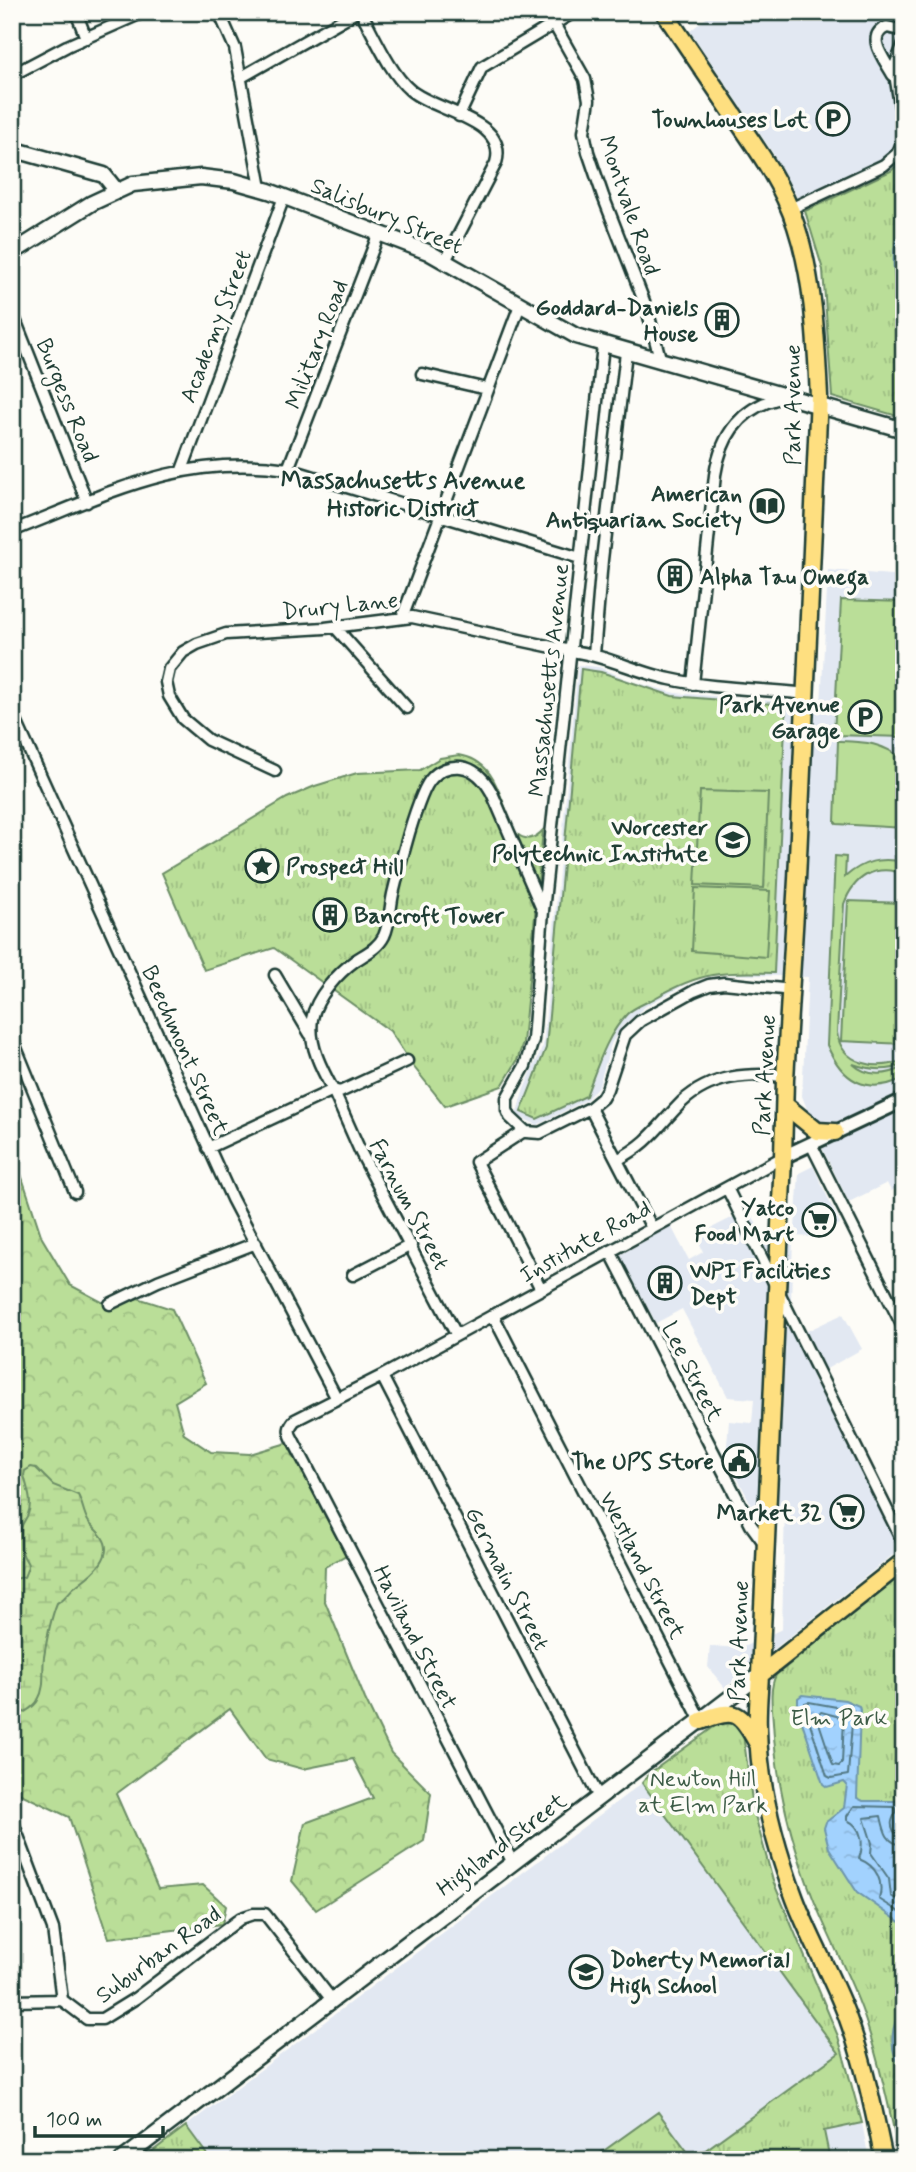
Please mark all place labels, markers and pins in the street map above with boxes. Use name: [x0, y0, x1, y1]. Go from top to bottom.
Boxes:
parking icon: Townhouses Lot: [814, 100, 852, 138]
place label: Townhouses Lot: [652, 106, 808, 136]
place label: Goddard-Daniels House: [536, 294, 699, 350]
building icon: Goddard-Daniels House: [703, 301, 741, 339]
place label: American Antiquarian Society: [546, 480, 742, 536]
library icon: American Antiquarian Society: [748, 487, 786, 525]
building icon: Alpha Tau Omega: [656, 557, 694, 595]
place label: Alpha Tau Omega: [700, 563, 869, 596]
place label: Park Avenue Garage: [719, 691, 840, 749]
parking icon: Park Avenue Garage: [846, 698, 884, 736]
place label: Worcester Polytechnic Institute: [492, 814, 709, 870]
school or university icon: Worcester Polytechnic Institute: [714, 821, 752, 859]
place icon: Prospect Hill: [243, 847, 281, 885]
place label: Prospect Hill: [286, 853, 404, 883]
building icon: Bancroft Tower: [311, 896, 349, 934]
place label: Bancroft Tower: [354, 902, 505, 932]
place label: Yatco Food Mart: [695, 1194, 794, 1250]
supermarket icon: Yatco Food Mart: [800, 1201, 838, 1239]
place label: WPI Facilities Dept: [689, 1257, 832, 1313]
building icon: WPI Facilities Dept: [646, 1264, 684, 1302]
public building icon: The UPS Store: [720, 1442, 758, 1480]
place label: The UPS Store: [571, 1448, 714, 1478]
supermarket icon: Market 32: [828, 1493, 866, 1531]
place label: Market 32: [716, 1499, 822, 1529]
place label: Doherty Memorial High School: [610, 1946, 790, 2005]
school or university icon: Doherty Memorial High School: [567, 1953, 605, 1991]

